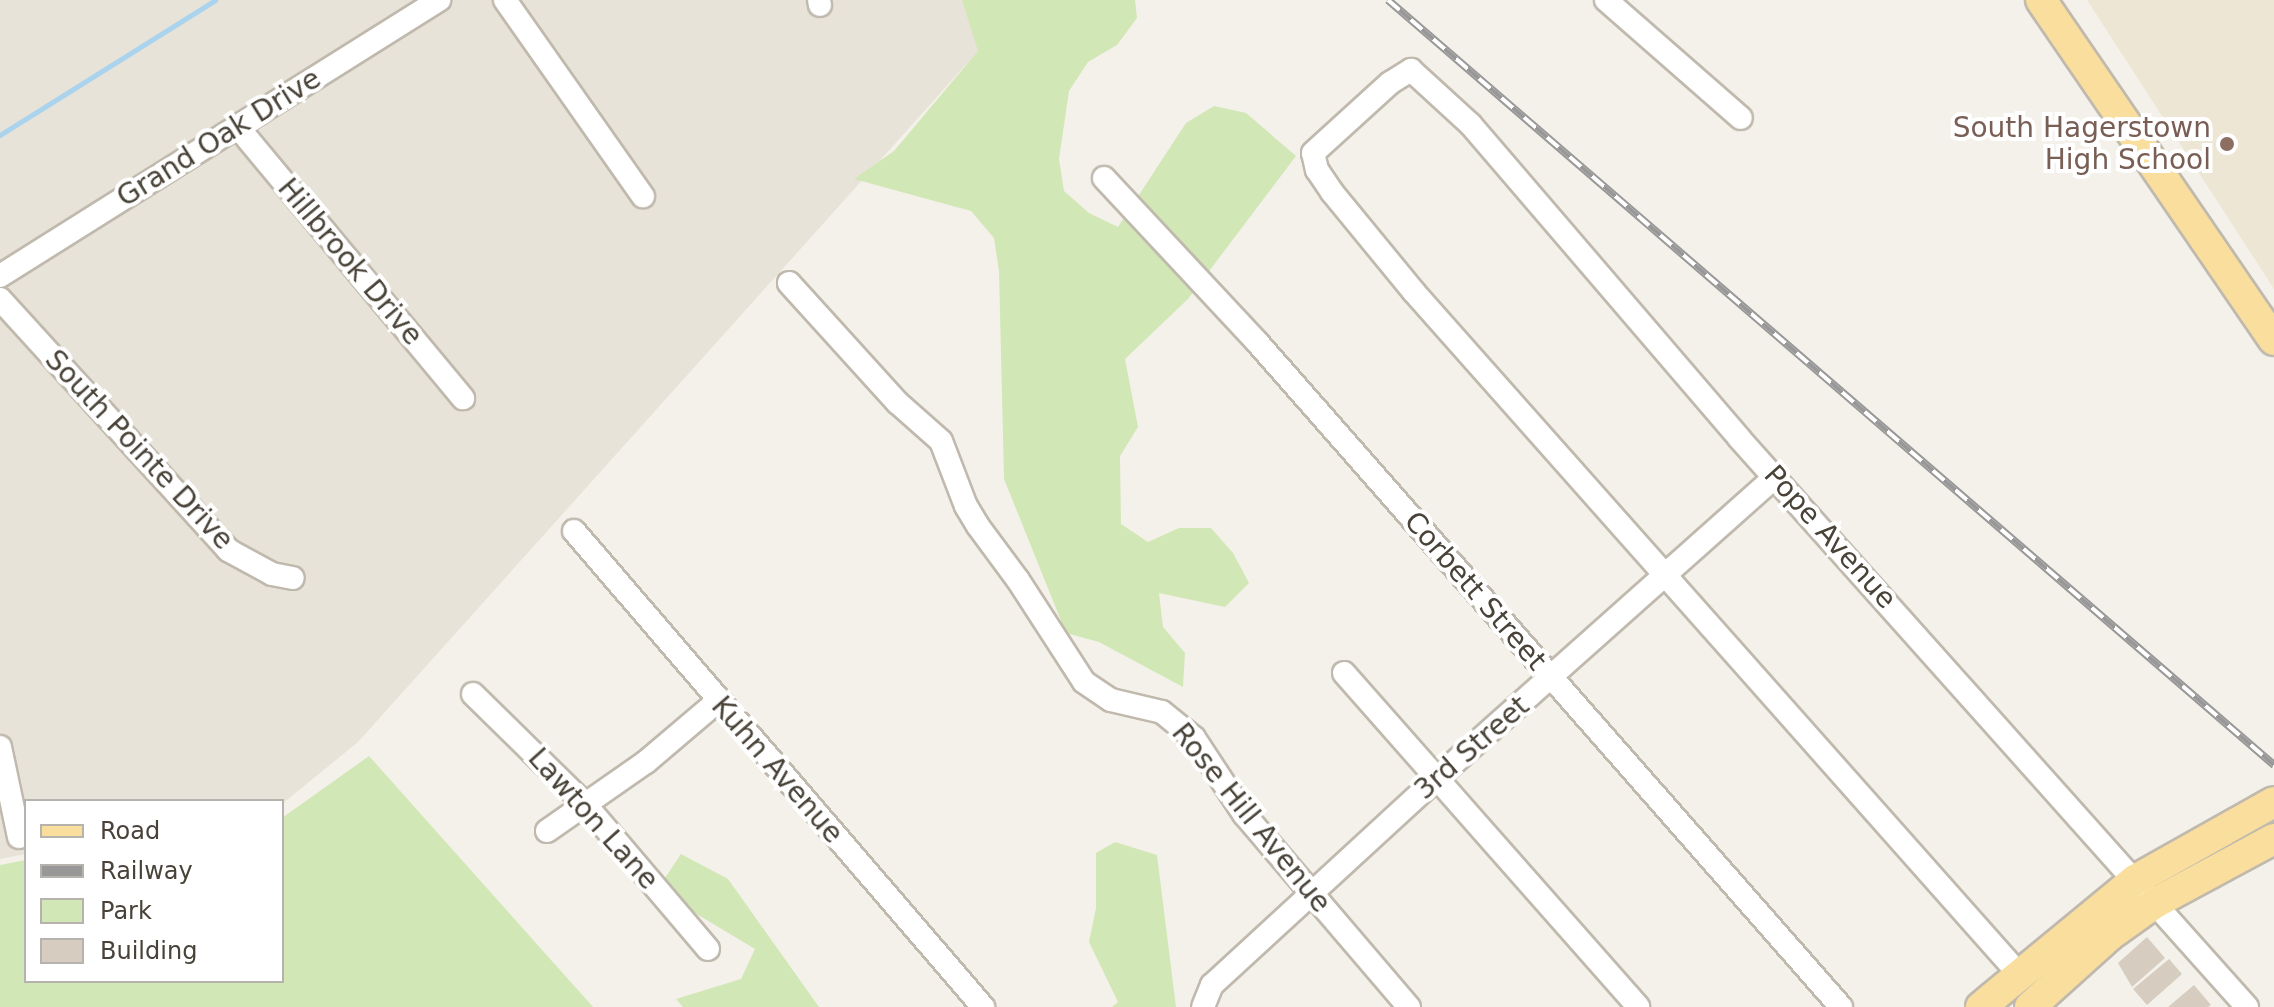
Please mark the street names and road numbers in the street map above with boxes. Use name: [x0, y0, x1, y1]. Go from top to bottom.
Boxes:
street label: Grand Oak Drive: [111, 62, 327, 214]
street label: Hillbrook Drive: [271, 172, 429, 352]
street label: South Pointe Drive: [38, 343, 240, 557]
street label: Pope Avenue: [1757, 459, 1903, 615]
street label: Corbett Street: [1397, 505, 1553, 677]
street label: 3rd Street: [1408, 689, 1536, 807]
street label: Kuhn Avenue: [704, 690, 850, 850]
street label: Rose Hill Avenue: [1165, 717, 1337, 919]
street label: Lawton Lane: [521, 742, 665, 896]

